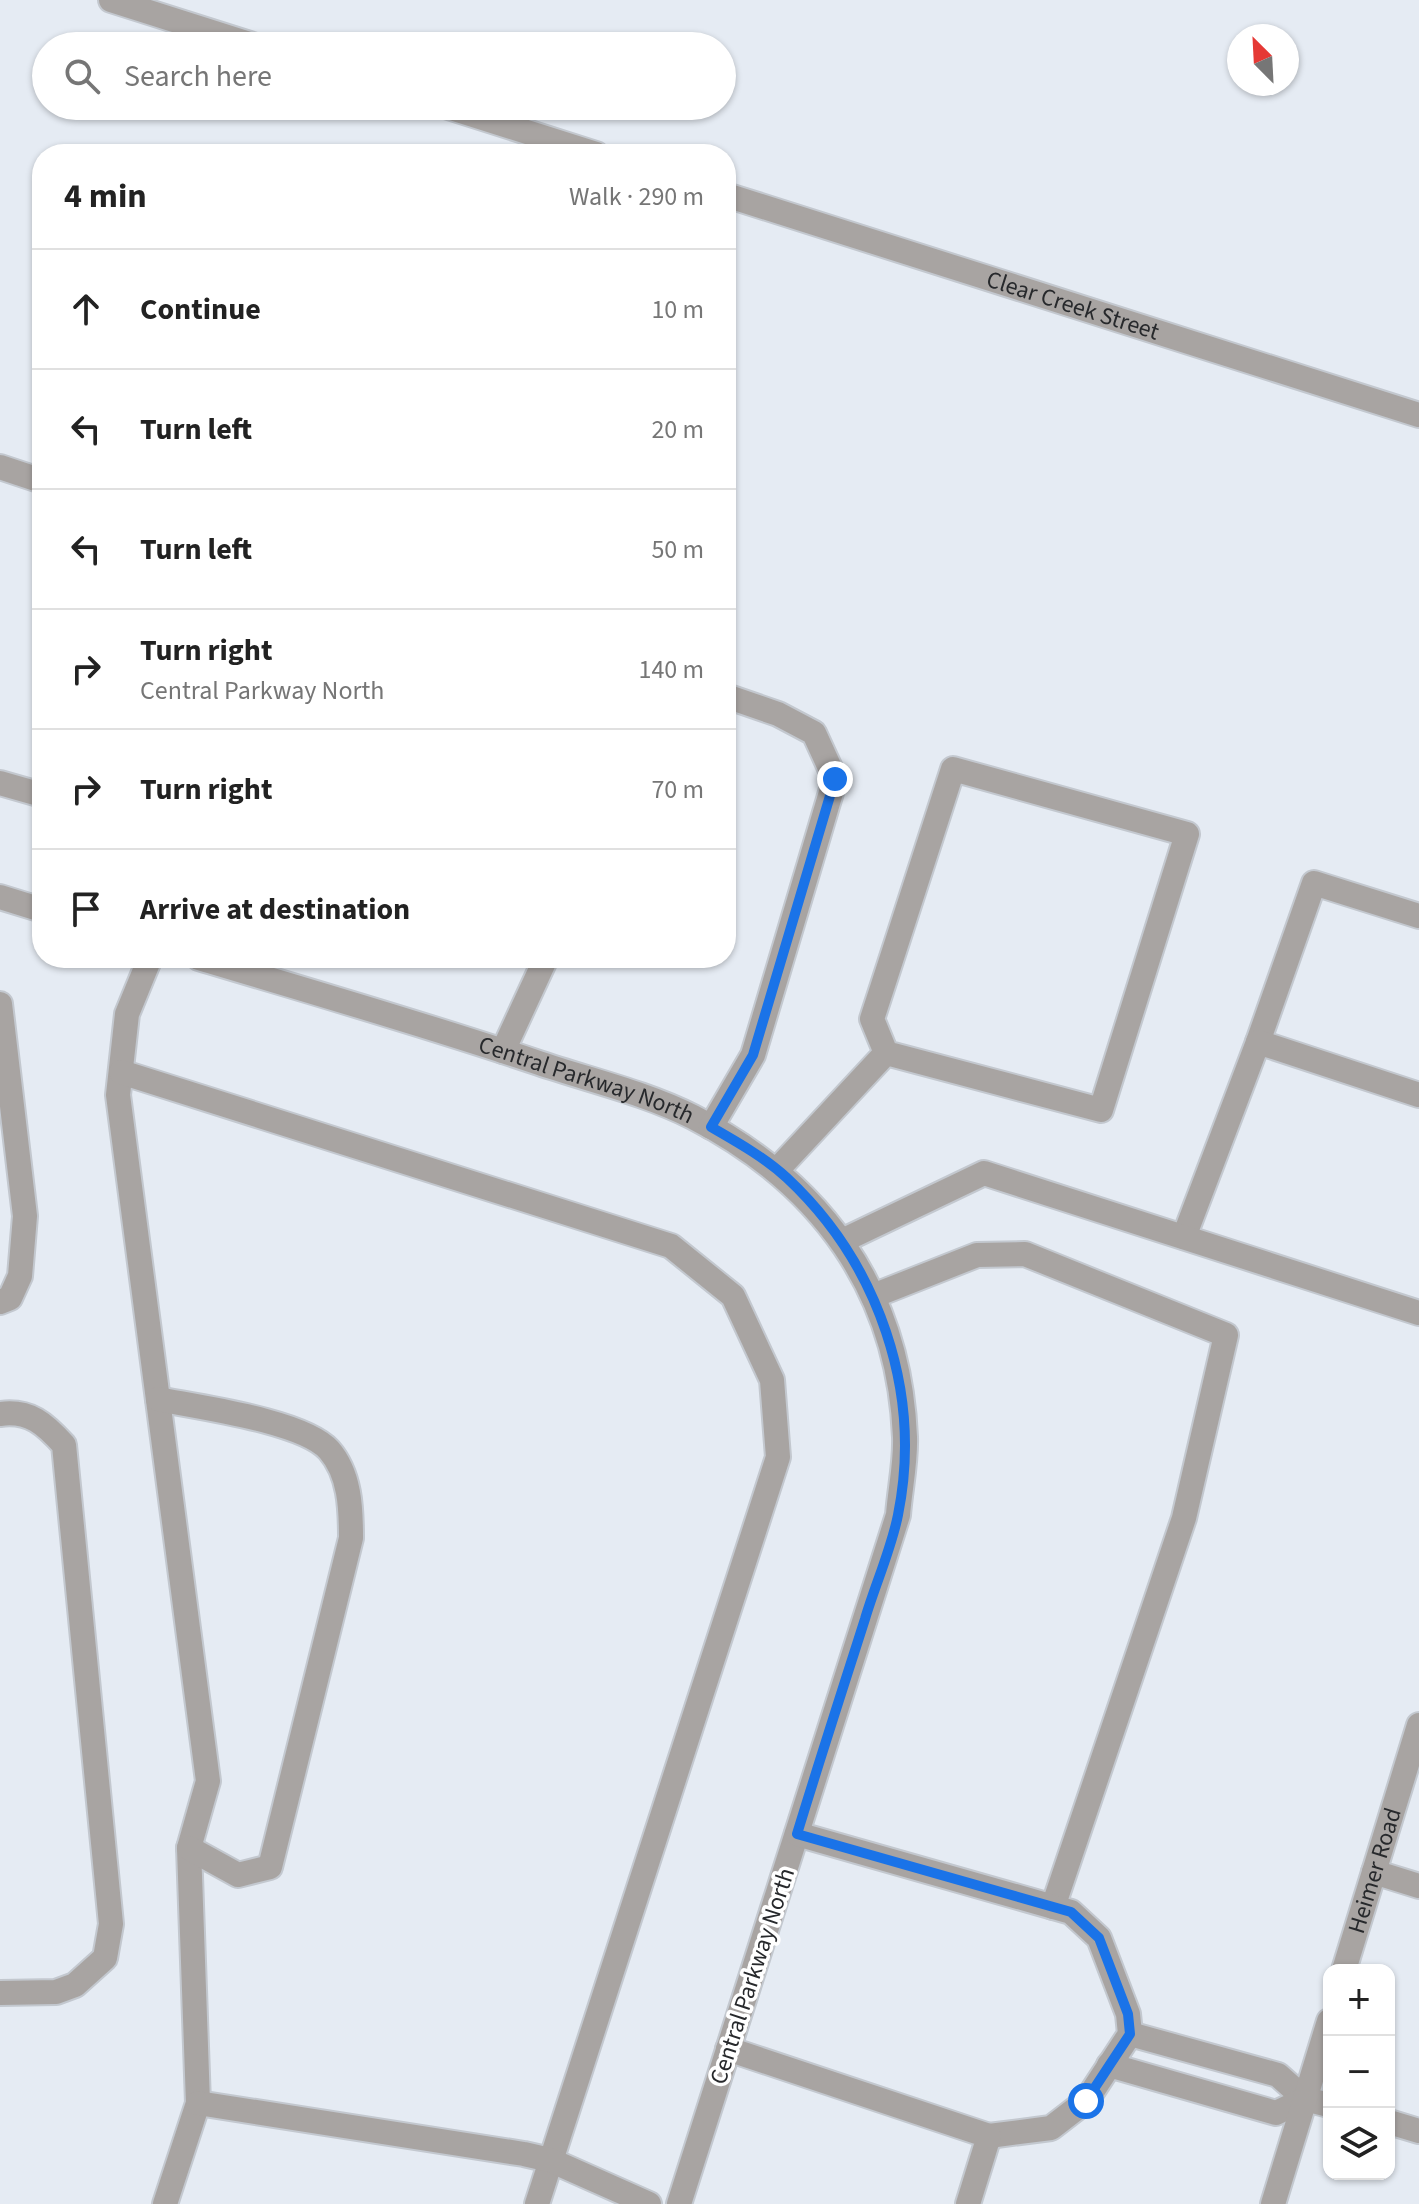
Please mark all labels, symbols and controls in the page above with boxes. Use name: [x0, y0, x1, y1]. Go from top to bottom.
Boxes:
north arrow: [1227, 24, 1299, 96]
search box: [32, 32, 736, 120]
icon: search: [60, 54, 104, 98]
text: Search here: [124, 55, 272, 98]
text: 4 min: [64, 172, 147, 221]
text: Walk · 290 m: [569, 178, 704, 215]
street label: Clear Creek Street: [982, 262, 1163, 349]
icon: ahead: [64, 287, 108, 331]
text: Continue: [140, 288, 261, 331]
text: 10 m: [651, 291, 704, 328]
icon: left: [64, 407, 108, 451]
text: Turn left: [140, 408, 252, 451]
text: 20 m: [651, 411, 704, 448]
icon: left: [64, 527, 108, 571]
text: Turn left: [140, 528, 252, 571]
text: 50 m: [651, 531, 704, 568]
text: Turn right: [140, 629, 272, 672]
icon: right: [64, 647, 108, 691]
text: 140 m: [638, 651, 704, 688]
text: Central Parkway North: [140, 672, 384, 709]
route end: [817, 761, 853, 797]
icon: right: [64, 767, 108, 811]
text: Turn right: [140, 768, 272, 811]
text: 70 m: [651, 771, 704, 808]
icon: arrive: [64, 887, 108, 931]
text: Arrive at destination: [140, 888, 410, 931]
street label: Central Parkway North: [474, 1027, 700, 1133]
street label: Heimer Road: [1339, 1803, 1411, 1938]
street label: Central Parkway North: [701, 1863, 804, 2089]
map controls: [1323, 1964, 1395, 2180]
button: +: [1323, 1964, 1395, 2036]
button: −: [1323, 2036, 1395, 2108]
route start: [1068, 2083, 1104, 2119]
button: layers: [1323, 2108, 1395, 2180]

